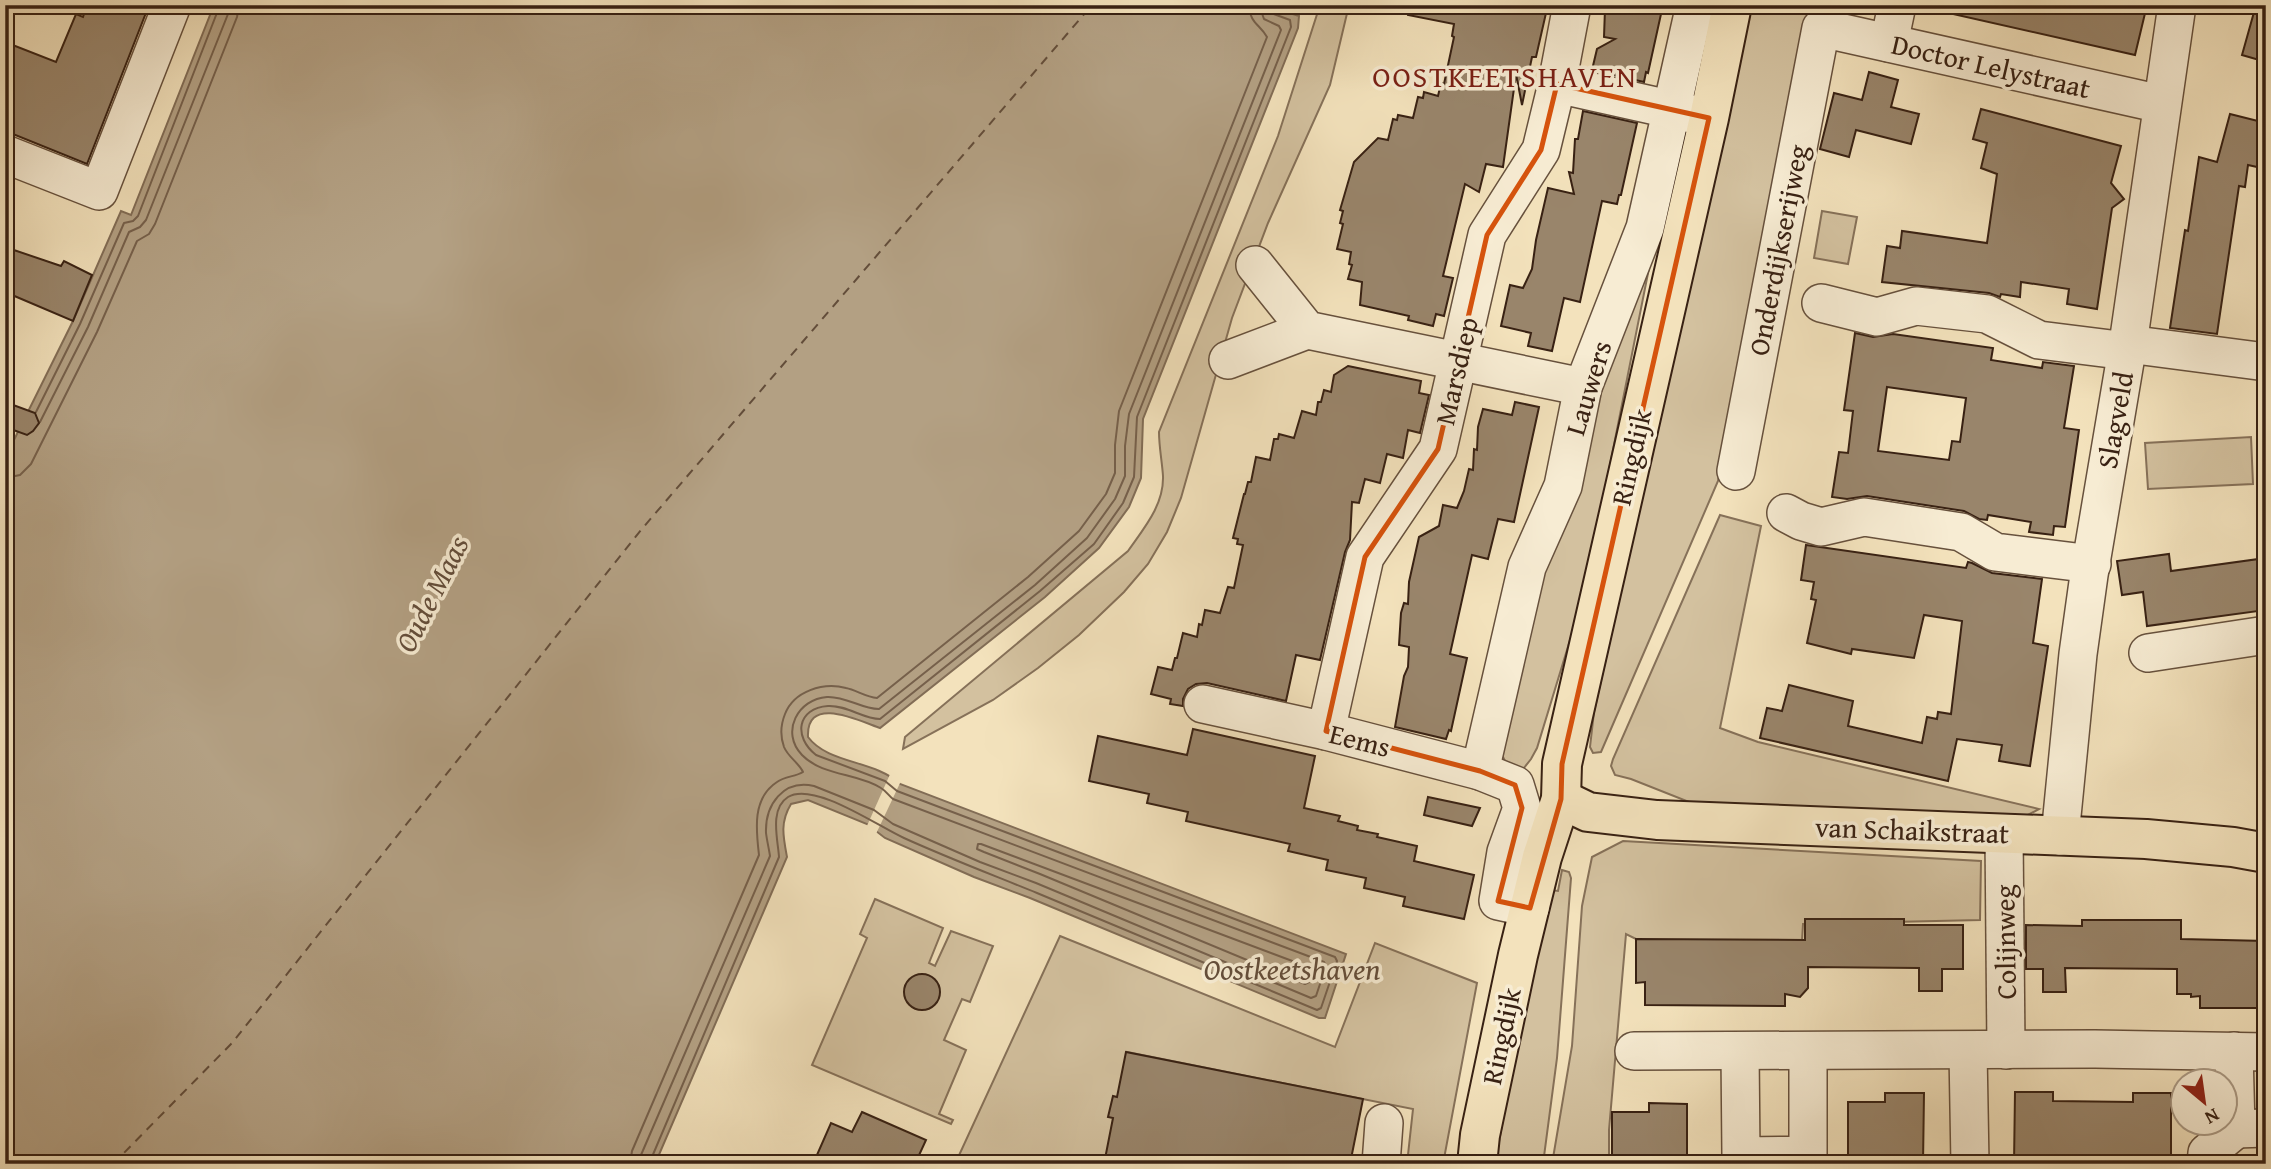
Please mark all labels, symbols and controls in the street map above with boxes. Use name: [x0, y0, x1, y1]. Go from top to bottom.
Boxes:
street label: Doctor Lelystraat: [1888, 23, 2095, 108]
district label: OOSTKEETSHAVEN: [1372, 54, 1638, 98]
street label: Onderdijkserijweg: [1737, 141, 1818, 359]
street label: Marsdiep: [1423, 313, 1488, 429]
street label: Lauwers: [1554, 335, 1621, 440]
street label: Slagveld: [2086, 368, 2143, 472]
street label: Ringdijk: [1599, 404, 1662, 509]
water label: Oude Maas: [383, 527, 479, 659]
street label: Eems: [1325, 712, 1395, 767]
street label: van Schaikstraat: [1814, 806, 2010, 853]
street label: Colijnweg: [1983, 884, 2026, 1000]
water label: Oostkeetshaven: [1204, 947, 1380, 991]
street label: Ringdijk: [1470, 983, 1531, 1088]
north arrow: [2170, 1068, 2240, 1138]
text: N: [2200, 1102, 2225, 1132]

